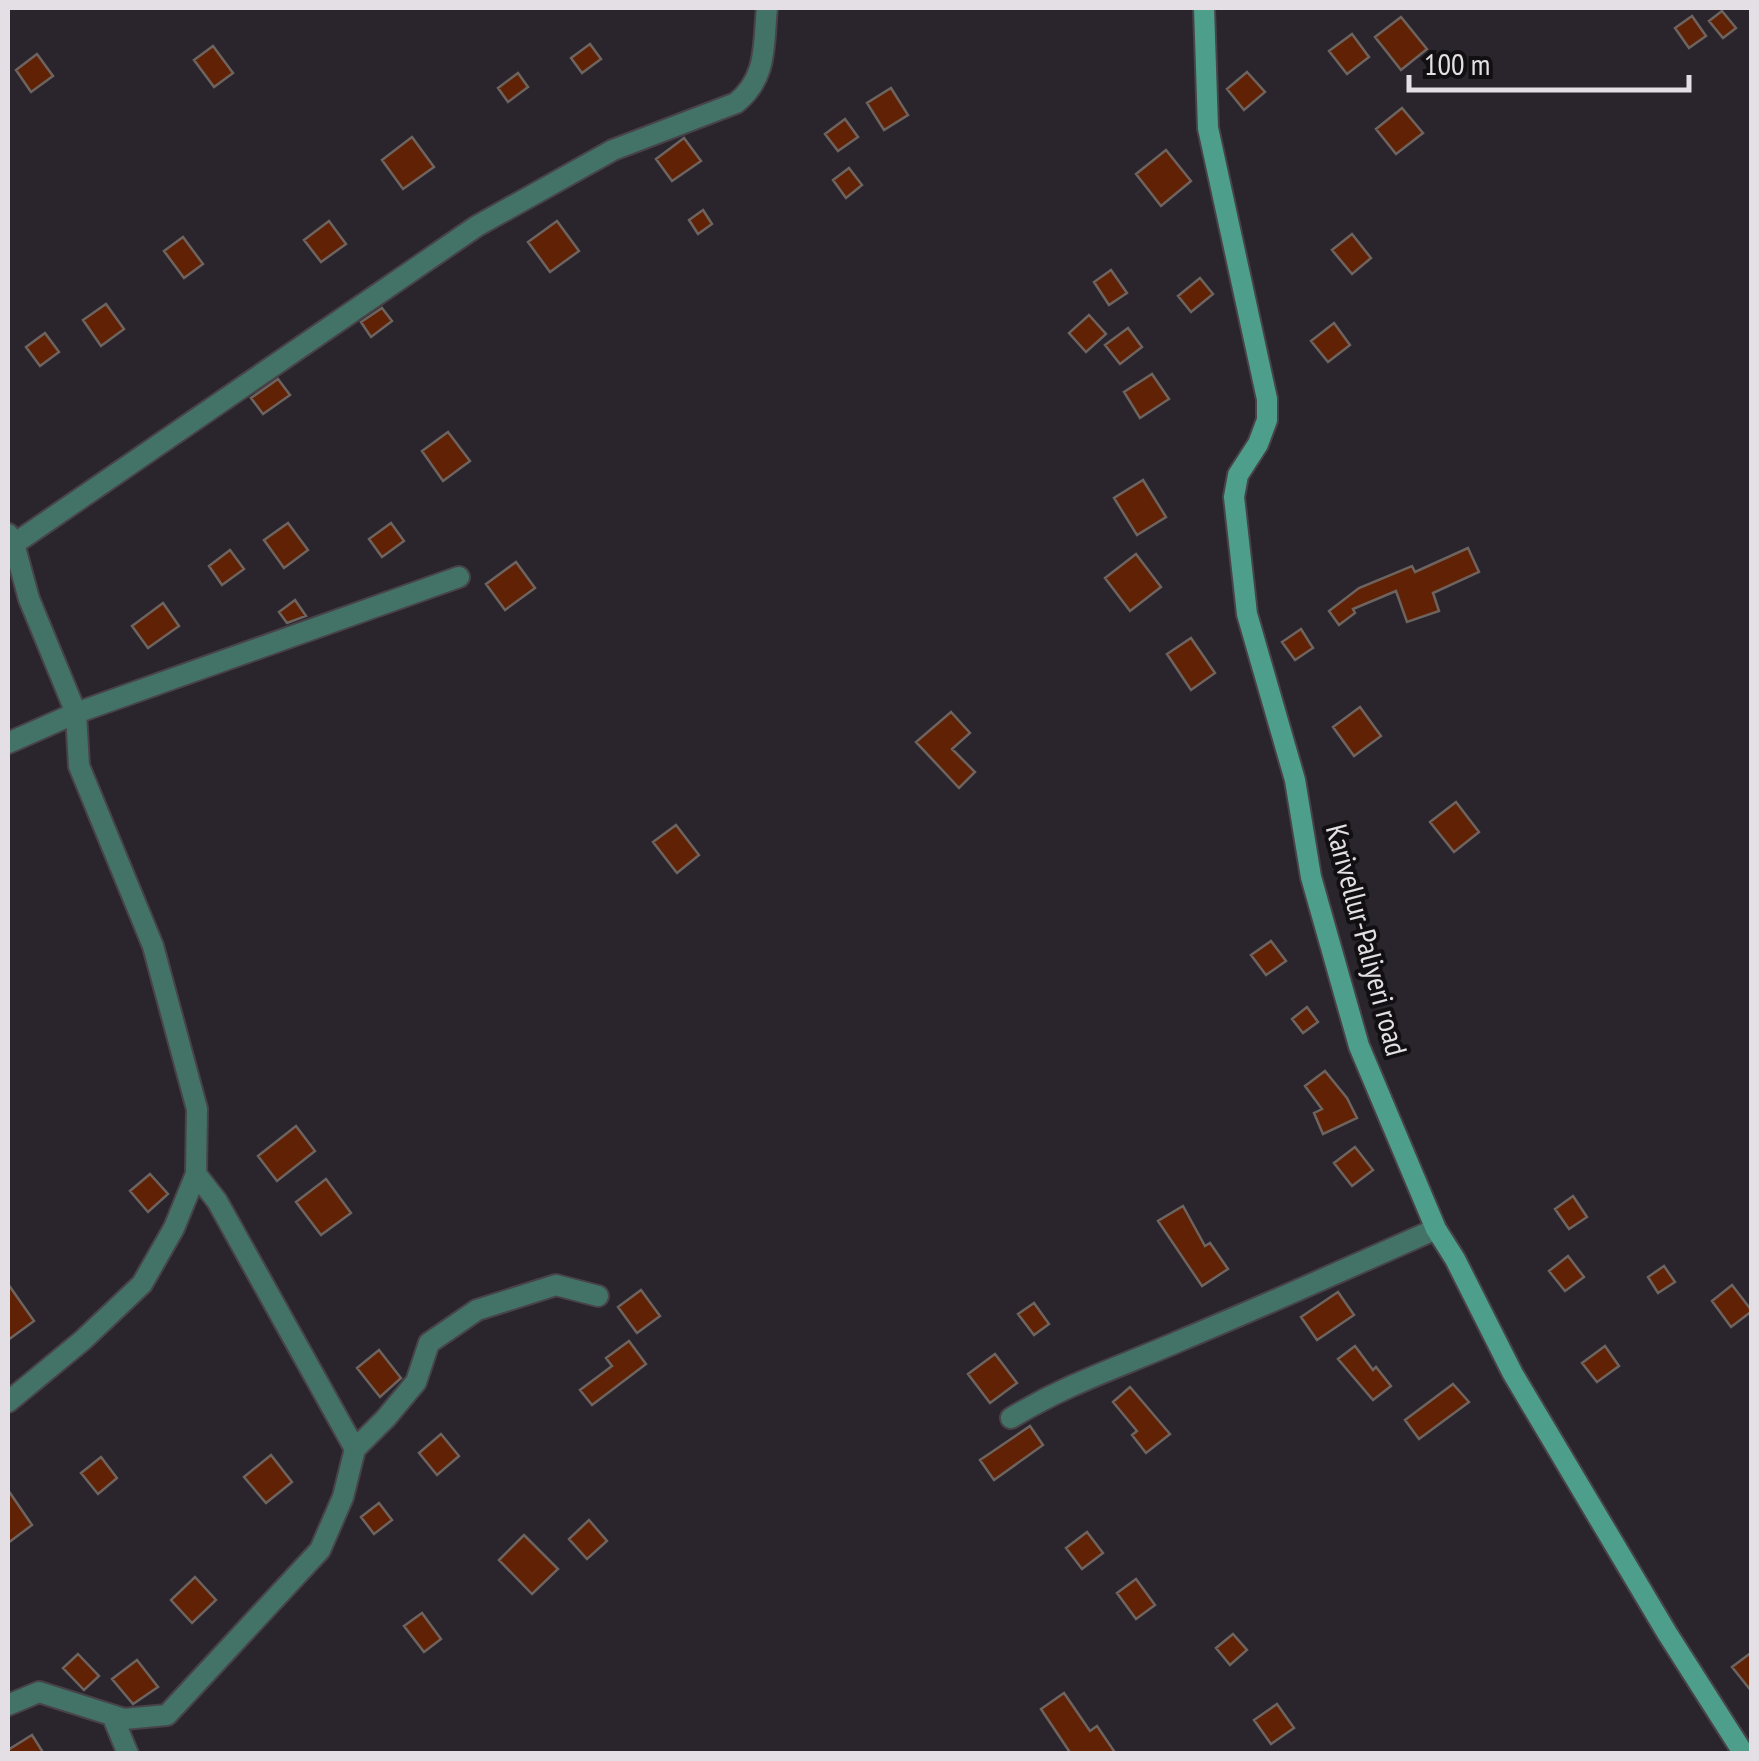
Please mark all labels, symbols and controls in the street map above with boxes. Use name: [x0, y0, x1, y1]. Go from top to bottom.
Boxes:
scale bar: [1409, 30, 1689, 92]
text: 100 m: [1424, 44, 1490, 83]
street label: Karivellur-Paliyeri road: [1318, 820, 1417, 1060]

